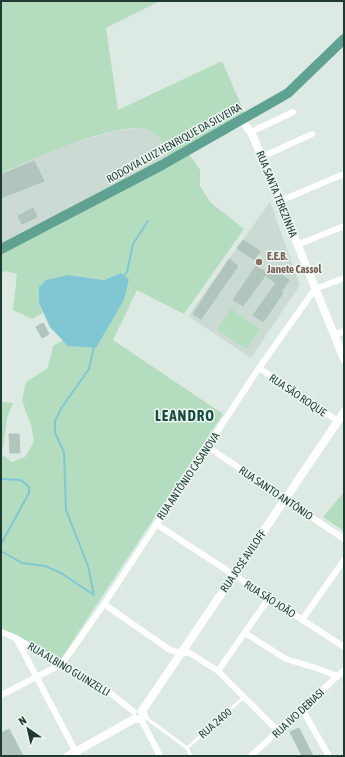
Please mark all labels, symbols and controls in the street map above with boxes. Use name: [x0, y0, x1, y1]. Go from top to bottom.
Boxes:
street label: RODOVIA LUIZ HENRIQUE DA SILVEIRA: [104, 101, 244, 185]
street label: RUA SANTA TEREZINHA: [254, 149, 300, 240]
place label: E.E.B. Janete Cassol: [266, 250, 323, 275]
marker: E.E.B. Janete Cassol: [254, 257, 264, 267]
street label: RUA SÃO ROQUE: [267, 372, 329, 419]
district label: LEANDRO: [155, 407, 215, 424]
street label: RUA ANTÔNIO CASANOVA: [154, 430, 222, 522]
street label: RUA SANTO ANTÔNIO: [237, 464, 315, 522]
street label: RUA JOSÉ AVILOFF: [218, 527, 269, 594]
street label: RUA SÃO JOÃO: [242, 578, 298, 620]
street label: RUA ALBINO GUINZELLI: [26, 640, 112, 698]
street label: RUA IVO DEBIASI: [270, 686, 326, 740]
street label: RUA 2400: [196, 705, 234, 741]
north arrow: [8, 709, 48, 749]
text: N: [16, 714, 28, 728]

